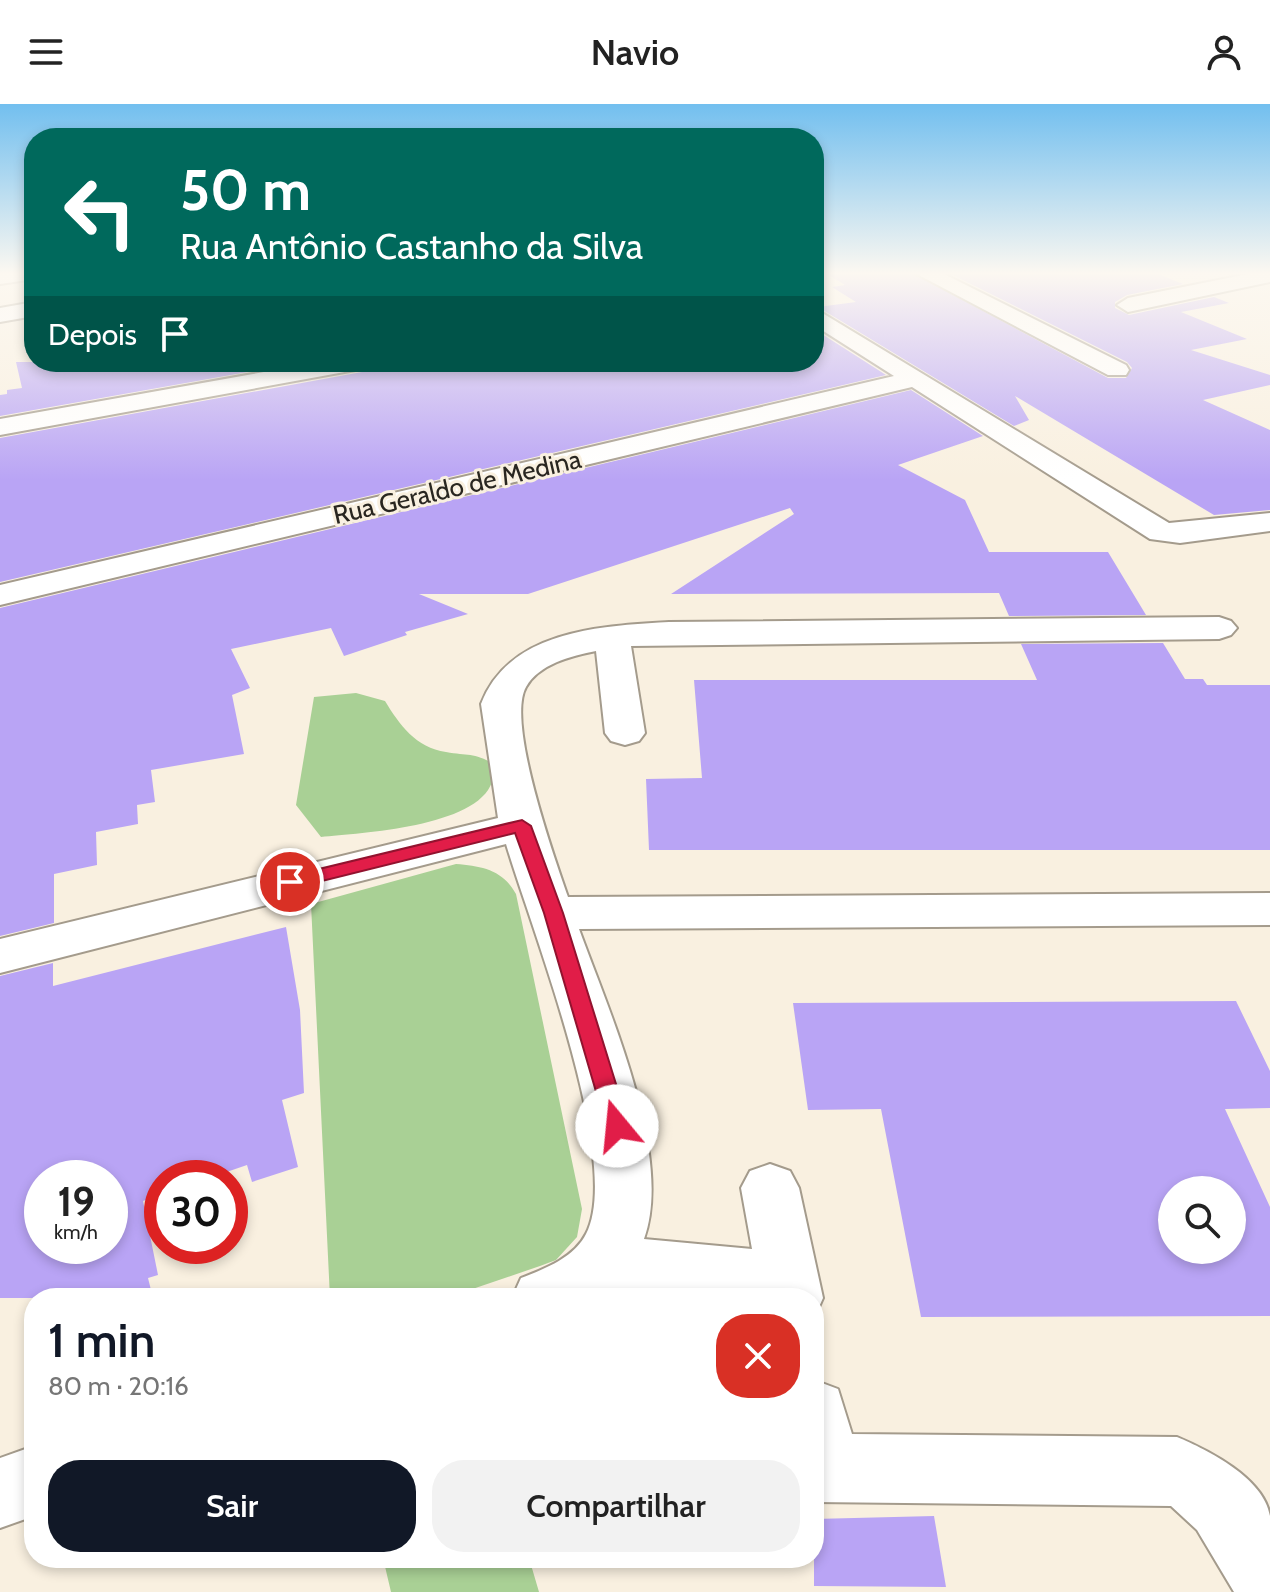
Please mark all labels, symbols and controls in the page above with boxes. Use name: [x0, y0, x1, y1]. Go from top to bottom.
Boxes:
icon: menu: [24, 30, 68, 74]
text: Navio: [591, 30, 679, 74]
icon: person: [1202, 30, 1246, 74]
text: 50 m: [180, 156, 311, 224]
icon: left: [48, 160, 152, 264]
text: Rua Antônio Castanho da Silva: [180, 224, 643, 268]
icon: arrive: [153, 312, 197, 356]
text: Depois: [48, 316, 137, 353]
street label: Rua Geraldo de Medina: [330, 443, 585, 531]
pin: [256, 848, 324, 916]
icon: arrive: [268, 860, 312, 904]
position arrow: [575, 1084, 659, 1168]
speed limit sign: 30: [144, 1160, 248, 1264]
map controls: [1158, 1176, 1246, 1264]
button: search: [1158, 1176, 1246, 1264]
text: 19: [57, 1177, 95, 1226]
text: km/h: [54, 1220, 98, 1244]
text: 1 min: [48, 1311, 155, 1369]
button: close: [716, 1314, 800, 1398]
text: 80 m · 20:16: [48, 1370, 189, 1402]
button: Sair: [48, 1460, 416, 1552]
button: Compartilhar: [432, 1460, 800, 1552]

